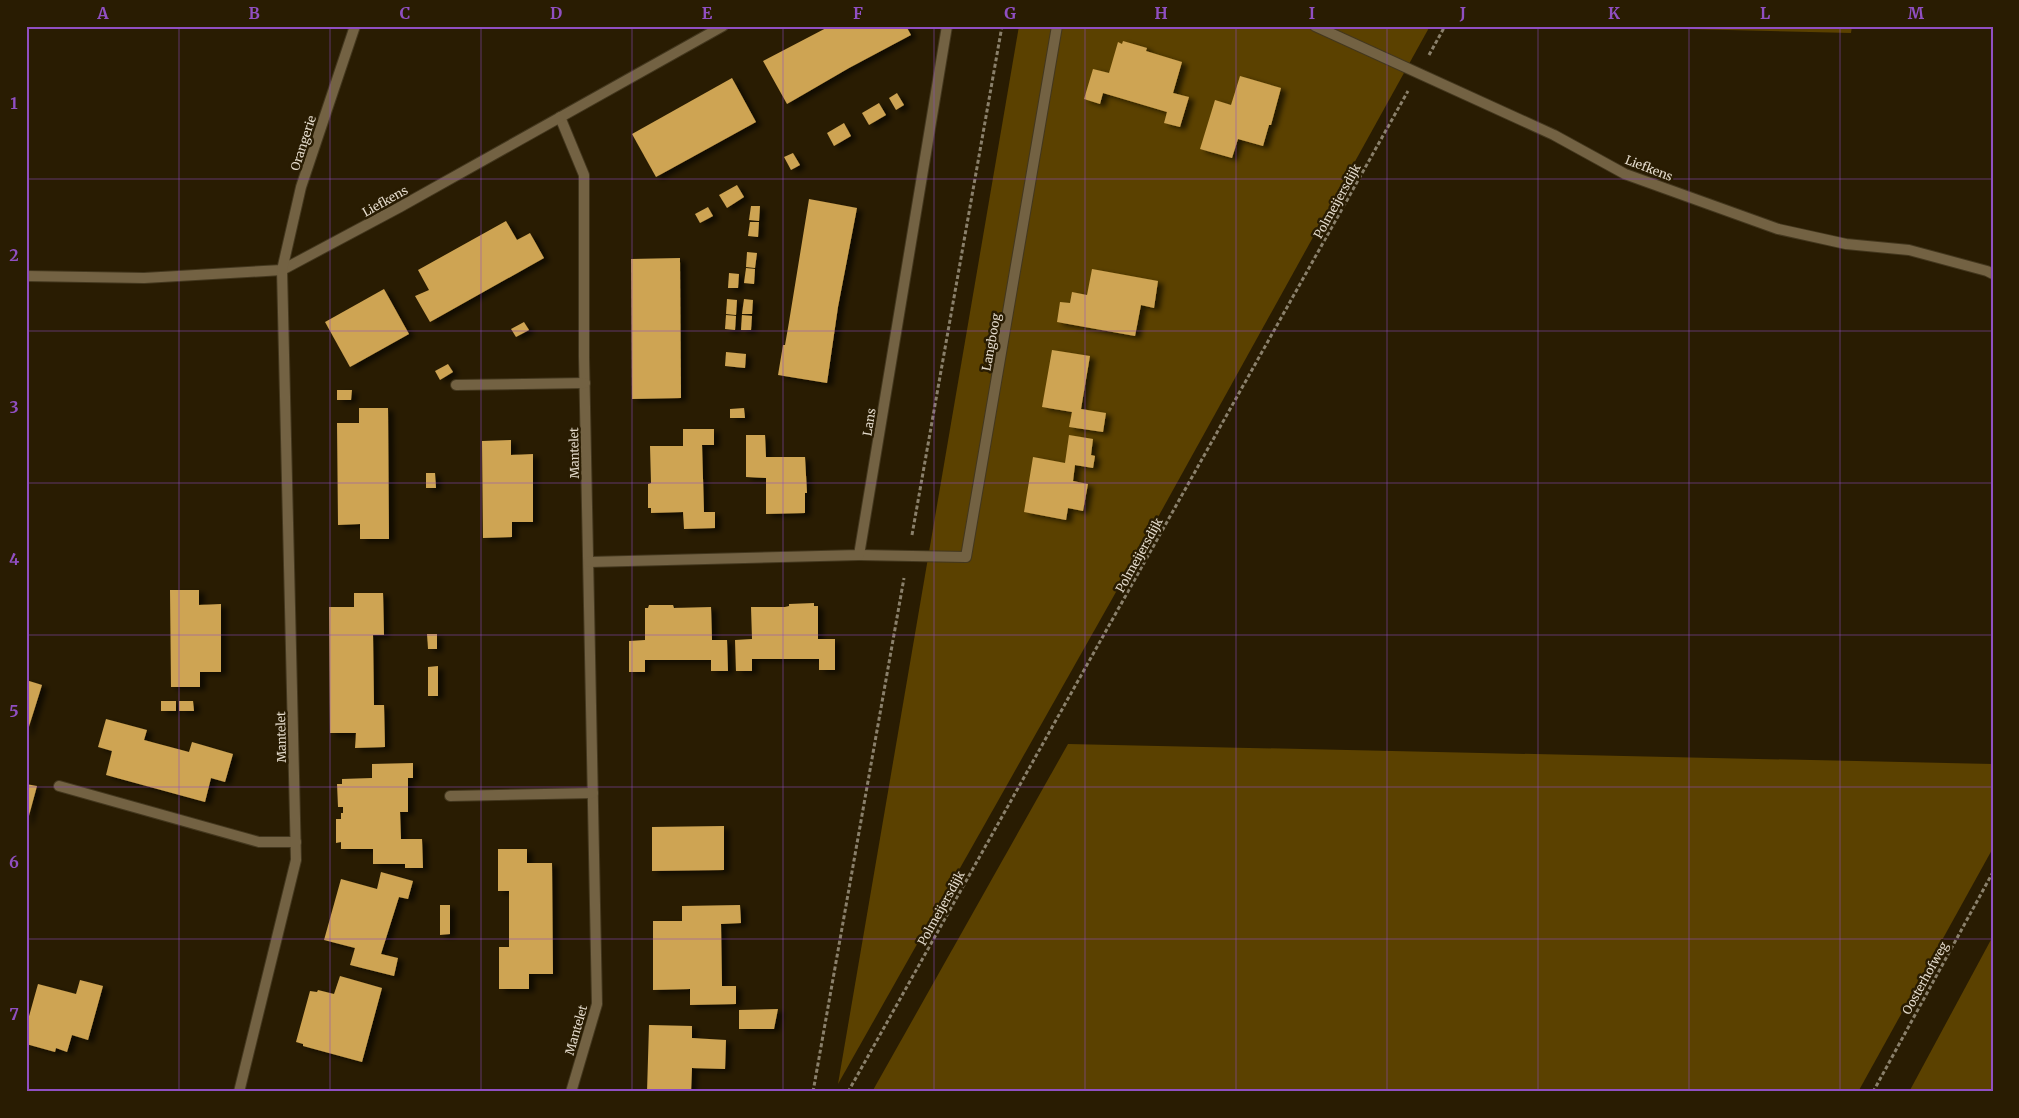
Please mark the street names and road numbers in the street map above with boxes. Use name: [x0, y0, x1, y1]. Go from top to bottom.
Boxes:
street label: Orangerie: [287, 113, 319, 173]
street label: Liefkens: [1623, 152, 1675, 184]
street label: Polmeijersdijk: [1310, 161, 1364, 241]
street label: Liefkens: [360, 182, 410, 220]
street label: Langboog: [979, 311, 1004, 372]
street label: Lans: [859, 407, 879, 437]
street label: Mantelet: [566, 427, 582, 479]
street label: Polmeijersdijk: [1112, 515, 1166, 595]
street label: Mantelet: [273, 711, 289, 763]
street label: Polmeijersdijk: [914, 868, 968, 948]
street label: Oosterhofweg: [1899, 938, 1952, 1017]
street label: Mantelet: [562, 1003, 590, 1057]

